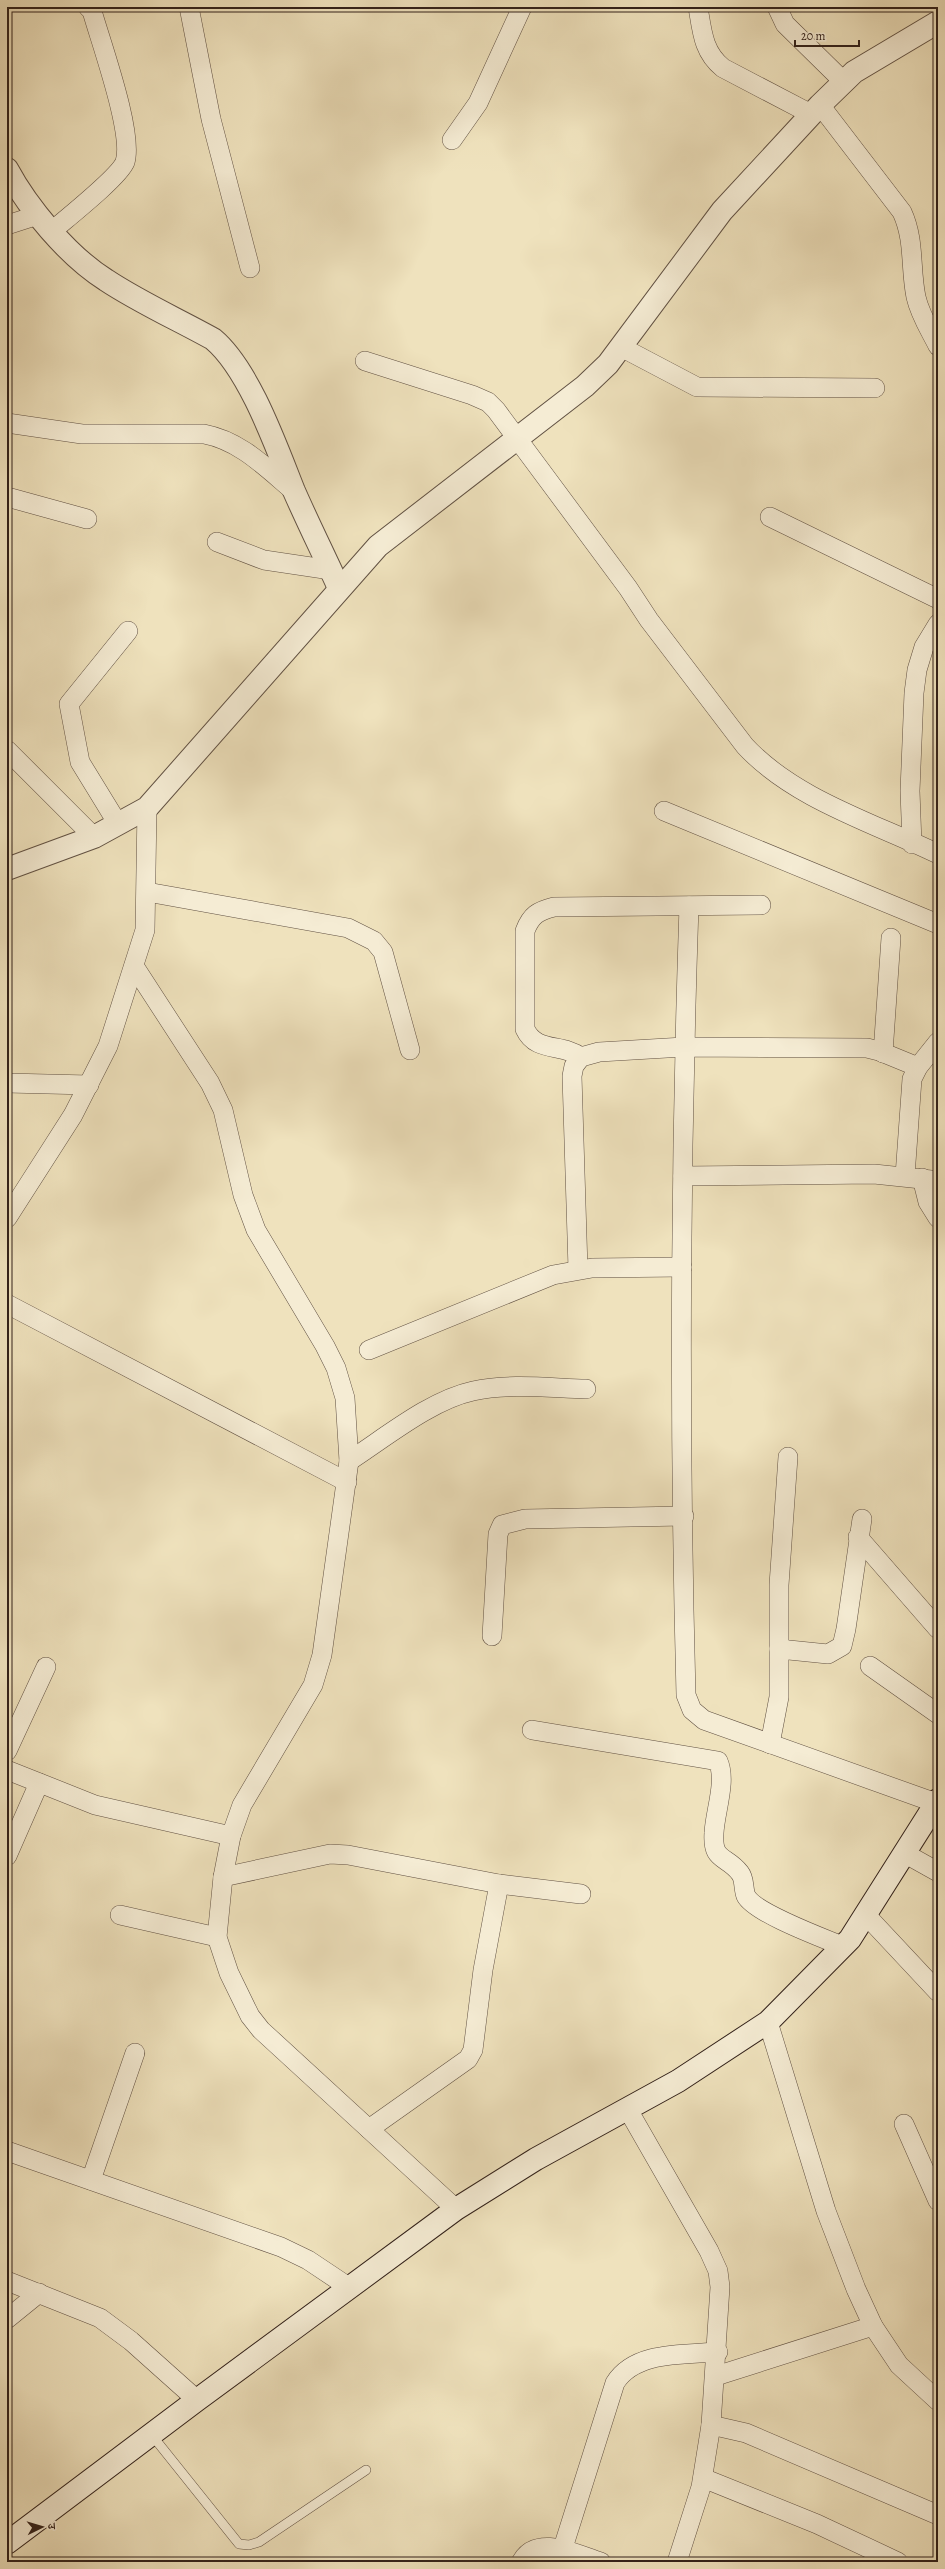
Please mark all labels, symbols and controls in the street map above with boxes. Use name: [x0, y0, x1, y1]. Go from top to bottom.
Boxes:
scale bar: [795, 22, 859, 48]
text: 20 m: [801, 28, 825, 44]
north arrow: [22, 2507, 62, 2547]
text: उ: [44, 2522, 59, 2531]

